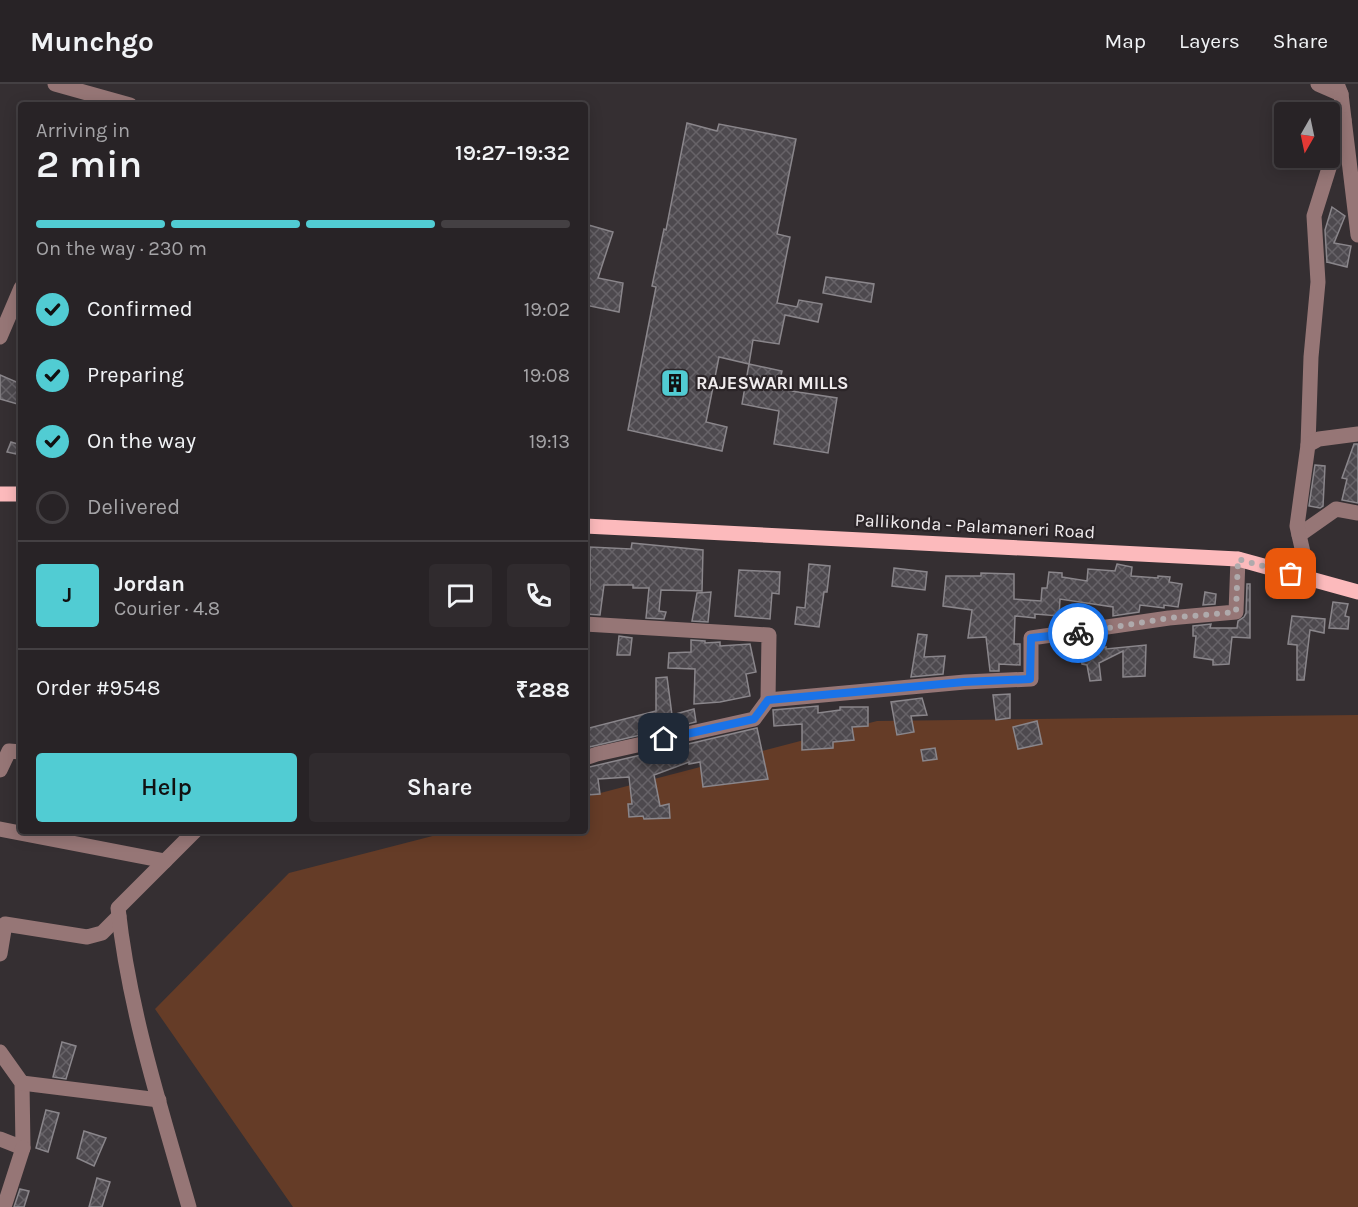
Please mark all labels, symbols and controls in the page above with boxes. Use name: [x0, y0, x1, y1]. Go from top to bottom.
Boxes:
text: Munchgo: [30, 25, 154, 58]
text: Map: [1104, 29, 1146, 53]
text: Layers: [1179, 29, 1240, 53]
text: Share: [1273, 29, 1328, 53]
north arrow: [1274, 102, 1340, 168]
map controls: [1274, 102, 1340, 168]
text: Arriving in: [36, 119, 130, 142]
text: 19:27–19:32: [455, 140, 570, 166]
text: 2 min: [36, 141, 142, 187]
text: On the way · 230 m: [36, 237, 207, 260]
icon: check: [36, 293, 69, 326]
text: Confirmed: [87, 296, 193, 322]
text: 19:02: [524, 298, 570, 321]
icon: check: [36, 359, 69, 392]
text: Preparing: [87, 362, 184, 388]
text: 19:08: [523, 364, 570, 387]
building icon: RAJESWARI MILLS: [659, 367, 691, 399]
place label: RAJESWARI MILLS: [696, 372, 849, 394]
icon: check: [36, 425, 69, 458]
text: On the way: [87, 428, 196, 454]
text: 19:13: [529, 430, 570, 453]
text: Delivered: [87, 494, 180, 520]
street label: Pallikonda - Palamaneri Road: [854, 509, 1096, 543]
pin: [1265, 548, 1316, 599]
icon: bag: [1274, 557, 1307, 590]
button: chat: [429, 564, 492, 627]
button: phone: [507, 564, 570, 627]
text: Jordan: [114, 571, 185, 597]
text: J: [63, 582, 72, 608]
text: Courier · 4.8: [114, 597, 220, 620]
courier: [1048, 603, 1108, 663]
icon: bike: [1062, 617, 1095, 650]
text: Order #9548: [36, 675, 160, 701]
text: ₹288: [516, 677, 570, 703]
pin: [638, 713, 689, 764]
icon: home: [647, 722, 680, 755]
button: Help: [36, 753, 297, 822]
button: Share: [309, 753, 570, 822]

